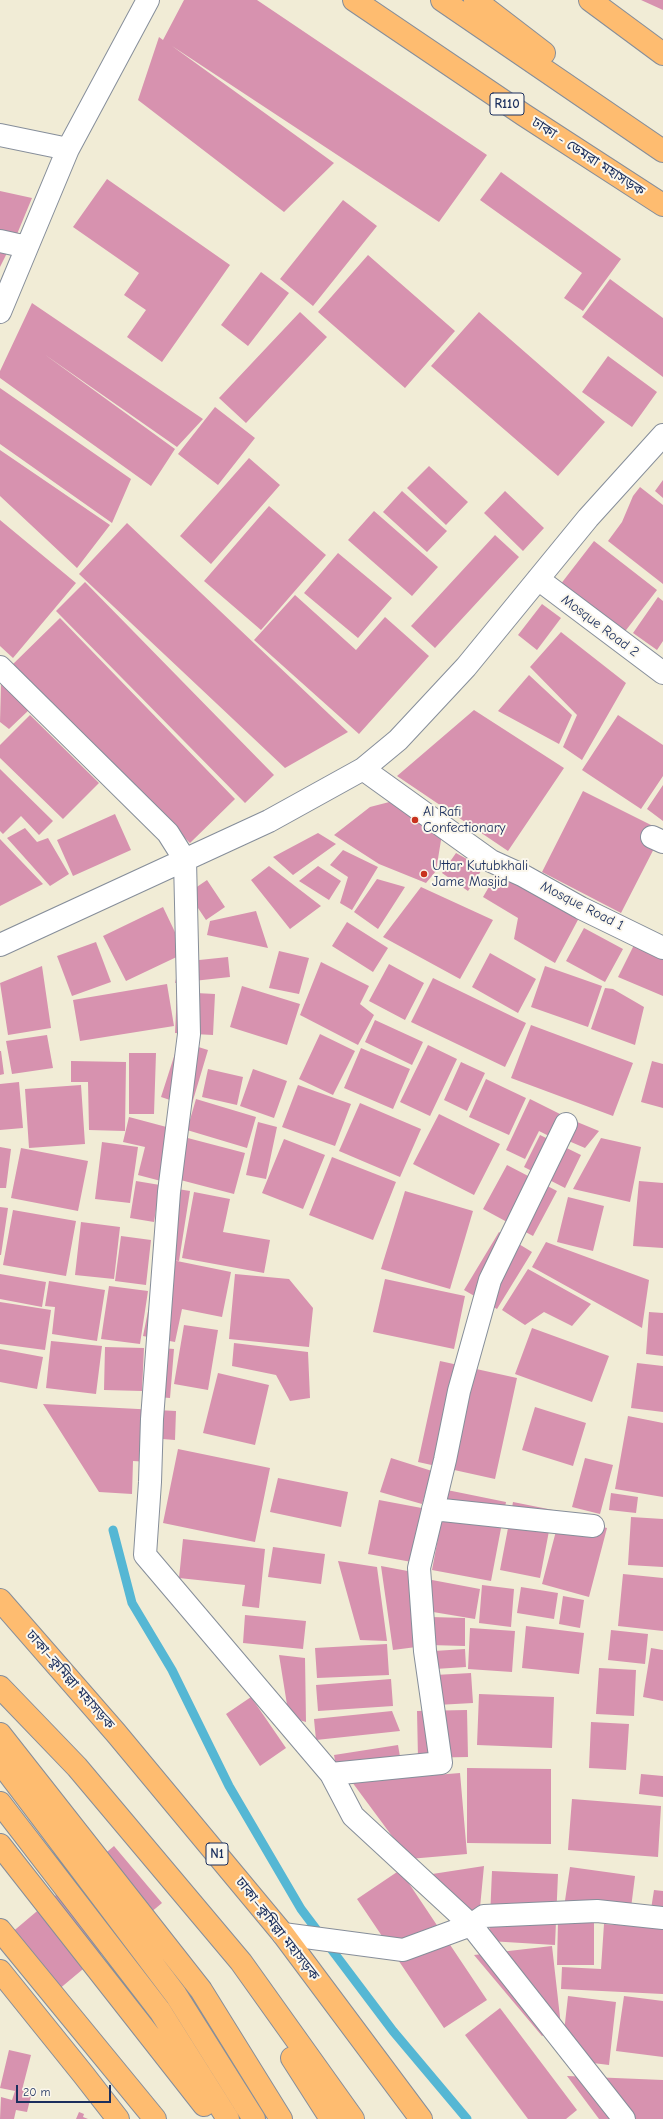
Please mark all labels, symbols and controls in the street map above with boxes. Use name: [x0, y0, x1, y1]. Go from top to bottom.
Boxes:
road number: R110: [490, 93, 524, 115]
street label: ঢাকা - ডেমরা মহাসড়ক: [528, 114, 648, 200]
street label: Mosque Road 2: [558, 591, 642, 661]
place label: Al Rafi Confectionary: [423, 804, 506, 836]
marker: Al Rafi Confectionary: [410, 815, 420, 825]
place label: Uttar Kutubkhali Jame Masjid: [432, 858, 528, 890]
marker: Uttar Kutubkhali Jame Masjid: [419, 869, 429, 879]
street label: Mosque Road 1: [537, 878, 627, 934]
street label: ঢাকা–কুমিল্লা মহাসড়ক: [22, 1627, 118, 1733]
road number: N1: [206, 1843, 228, 1865]
street label: ঢাকা–কুমিল্লা মহাসড়ক: [232, 1874, 322, 1984]
scale bar: [18, 2077, 113, 2103]
text: 20 m: [23, 2085, 51, 2099]

